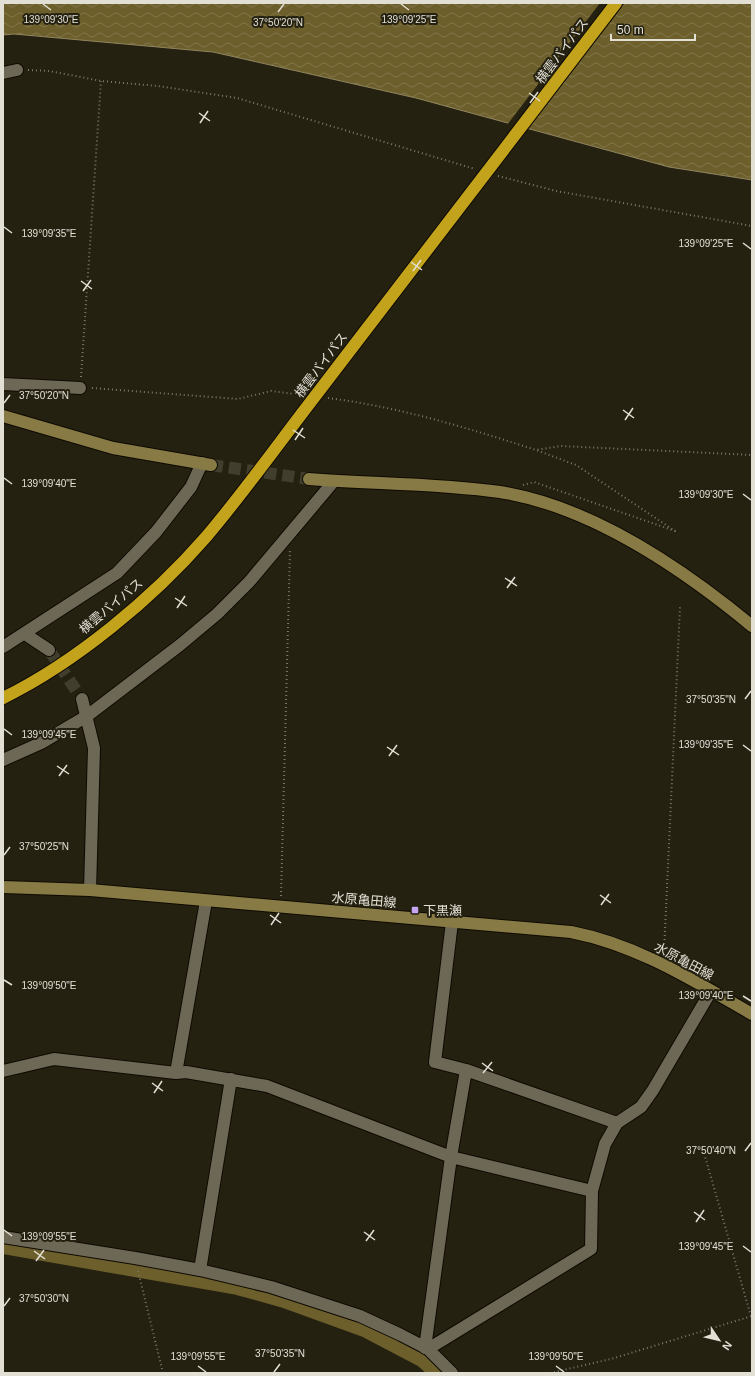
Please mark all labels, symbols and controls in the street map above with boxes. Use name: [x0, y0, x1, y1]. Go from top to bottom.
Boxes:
text: 139°09'30"E: [23, 14, 79, 25]
text: 139°09'25"E: [381, 14, 437, 25]
street label: 横雲バイパス: [533, 15, 591, 87]
scale bar: [611, 16, 695, 42]
text: 37°50'20"N: [253, 17, 303, 28]
text: 50 m: [617, 23, 644, 37]
text: 139°09'35"E: [21, 228, 77, 239]
text: 139°09'25"E: [678, 238, 734, 249]
street label: 横雲バイパス: [292, 329, 350, 401]
text: 37°50'20"N: [19, 390, 69, 401]
text: 139°09'40"E: [21, 478, 77, 489]
text: 139°09'30"E: [678, 489, 734, 500]
street label: 横雲バイパス: [76, 575, 146, 637]
text: 37°50'35"N: [686, 694, 736, 705]
text: 139°09'45"E: [21, 729, 77, 740]
text: 139°09'35"E: [678, 739, 734, 750]
text: 37°50'25"N: [19, 841, 69, 852]
street label: 水原亀田線: [331, 890, 397, 910]
place label: 下黒瀬: [423, 903, 462, 918]
marker: 下黒瀬: [410, 905, 420, 915]
street label: 水原亀田線: [652, 939, 716, 983]
text: 139°09'50"E: [21, 980, 77, 991]
text: 139°09'40"E: [678, 990, 734, 1001]
text: 37°50'40"N: [686, 1145, 736, 1156]
text: 139°09'55"E: [21, 1231, 77, 1242]
text: 139°09'45"E: [678, 1241, 734, 1252]
text: 37°50'30"N: [19, 1293, 69, 1304]
north arrow: [699, 1320, 739, 1360]
text: N: [720, 1339, 734, 1352]
text: 37°50'35"N: [255, 1348, 305, 1359]
text: 139°09'55"E: [170, 1351, 226, 1362]
text: 139°09'50"E: [528, 1351, 584, 1362]

